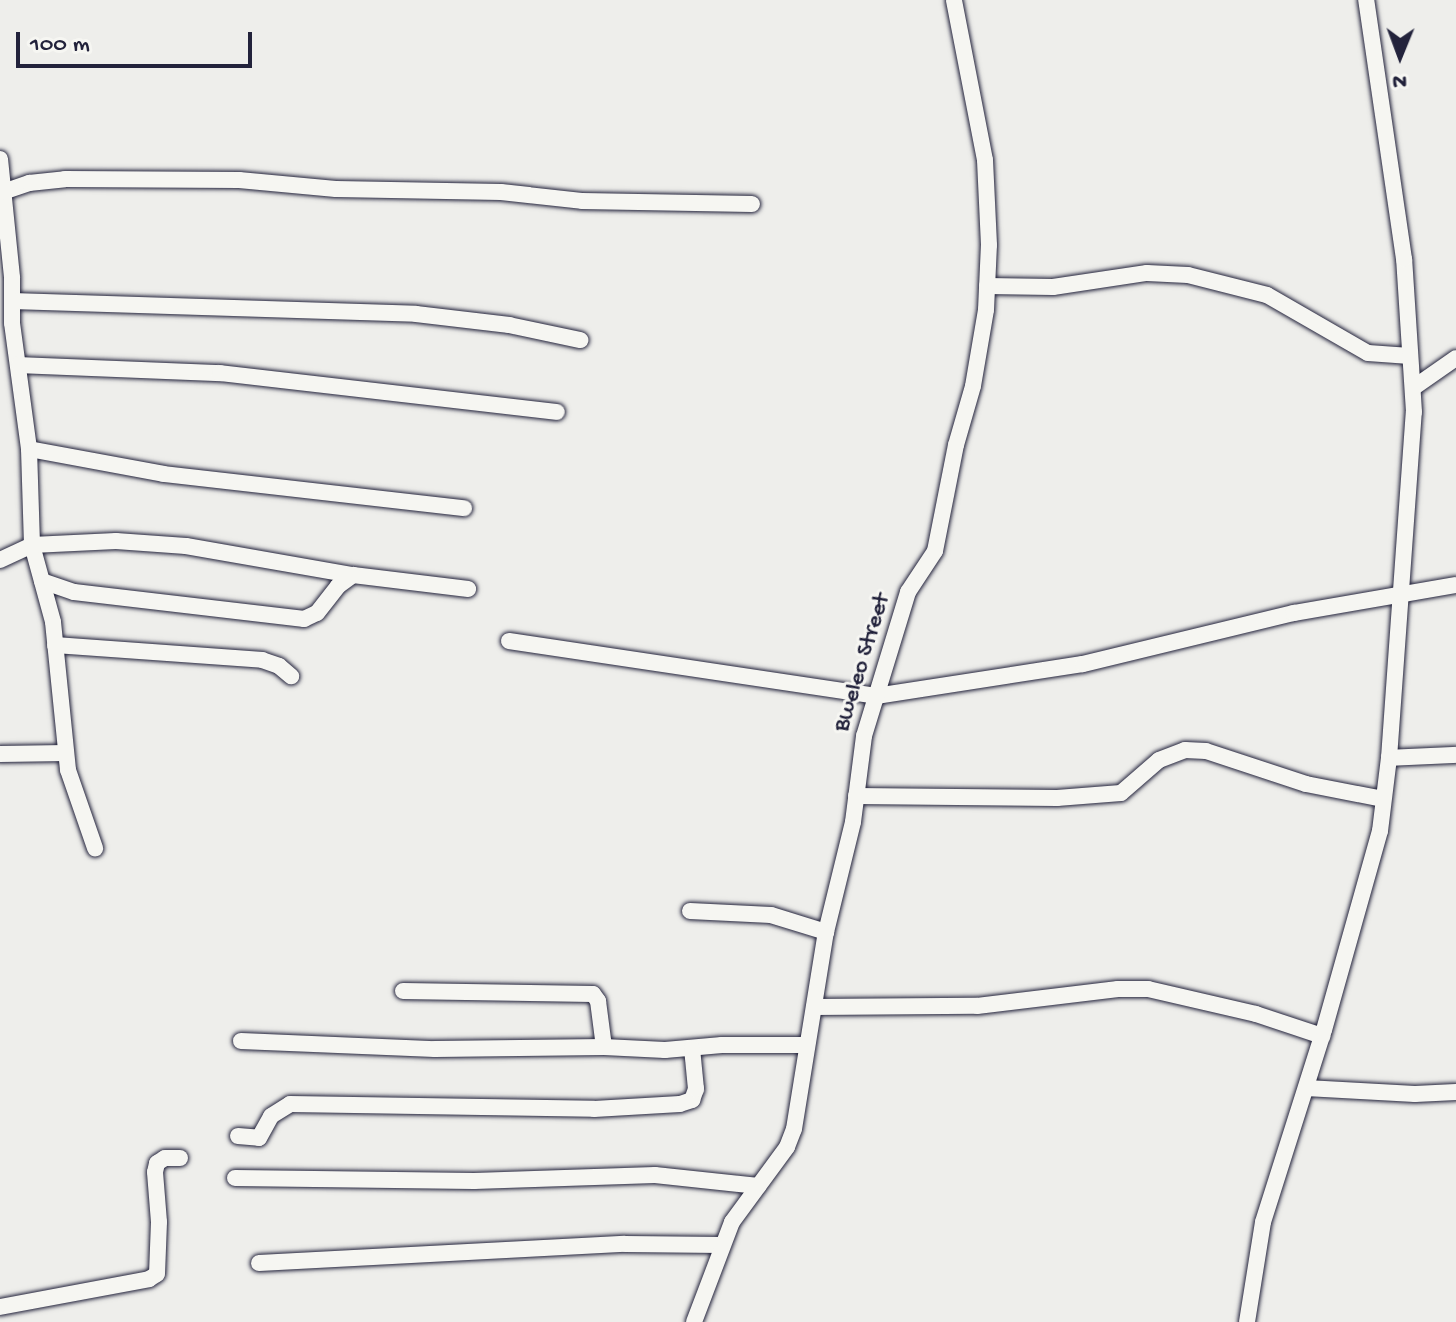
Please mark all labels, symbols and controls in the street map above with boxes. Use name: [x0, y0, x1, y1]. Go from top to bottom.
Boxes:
scale bar: [20, 16, 256, 66]
north arrow: [1360, 16, 1440, 96]
text: 100 m: [30, 31, 90, 60]
text: N: [1392, 67, 1407, 93]
street label: Bweleo Street: [828, 590, 898, 736]

